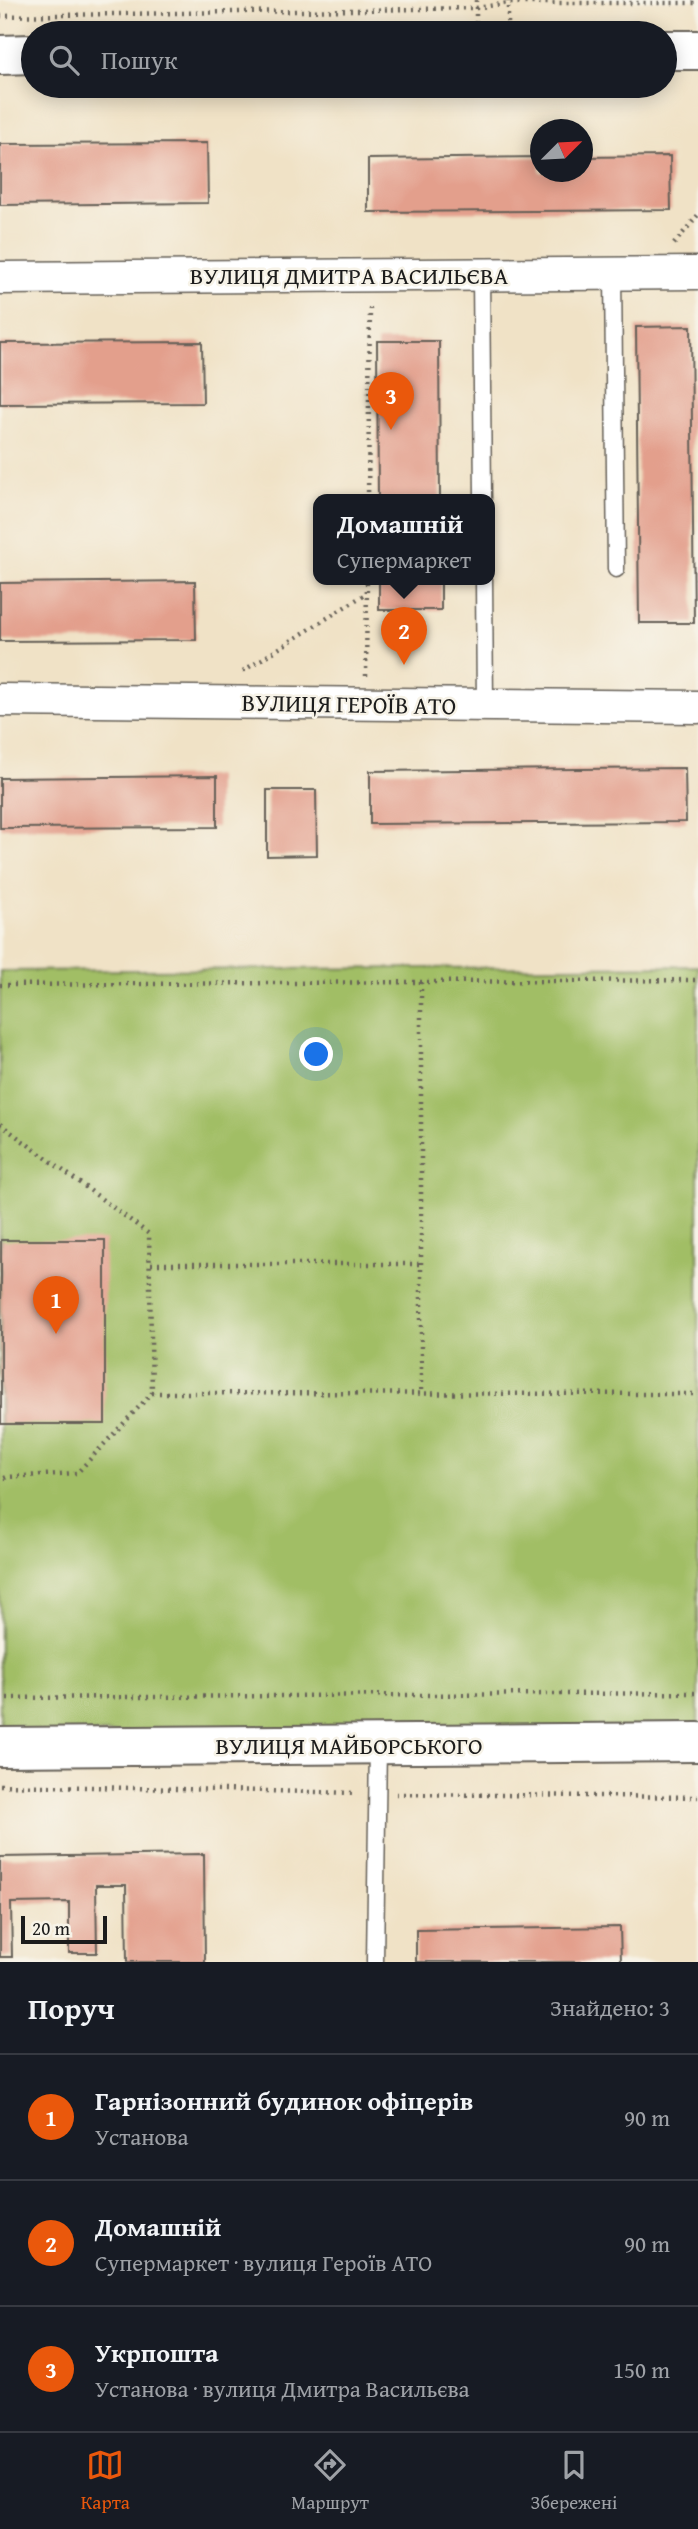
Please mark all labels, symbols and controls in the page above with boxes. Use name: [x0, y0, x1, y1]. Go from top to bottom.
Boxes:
search box: [21, 21, 677, 98]
text: Пошук: [101, 40, 178, 79]
icon: search: [45, 41, 83, 79]
north arrow: [530, 119, 593, 182]
street label: ВУЛИЦЯ ДМИТРА ВАСИЛЬЄВА: [190, 258, 509, 293]
pin: 3: [368, 372, 414, 430]
popup: [313, 494, 495, 585]
text: Домашній: [337, 504, 463, 543]
text: Супермаркет: [337, 543, 471, 576]
pin: 2: [381, 607, 427, 665]
street label: ВУЛИЦЯ ГЕРОЇВ АТО: [241, 685, 457, 723]
your location: [299, 1037, 333, 1071]
pin: 1: [33, 1276, 79, 1334]
street label: ВУЛИЦЯ МАЙБОРСЬКОГО: [215, 1728, 483, 1763]
scale bar: [21, 1913, 107, 1945]
text: 20 m: [32, 1914, 70, 1942]
text: Поруч: [28, 1986, 115, 2030]
text: Знайдено: 3: [550, 1991, 670, 2024]
text: Гарнізонний будинок офіцерів: [95, 2081, 473, 2120]
text: 1: [45, 2101, 57, 2134]
text: 90 m: [624, 2101, 670, 2134]
text: Установа: [95, 2120, 189, 2153]
text: Домашній: [95, 2207, 221, 2246]
text: 2: [45, 2227, 57, 2260]
text: 90 m: [624, 2227, 670, 2260]
text: Супермаркет · вулиця Героїв АТО: [95, 2246, 432, 2279]
text: Укрпошта: [95, 2333, 219, 2372]
text: 3: [45, 2353, 57, 2386]
text: 150 m: [613, 2353, 670, 2386]
text: Установа · вулиця Дмитра Васильєва: [95, 2372, 470, 2405]
tab: Карта: [81, 2446, 130, 2516]
tab: Маршрут: [291, 2446, 369, 2516]
tab: Збережені: [530, 2446, 617, 2516]

